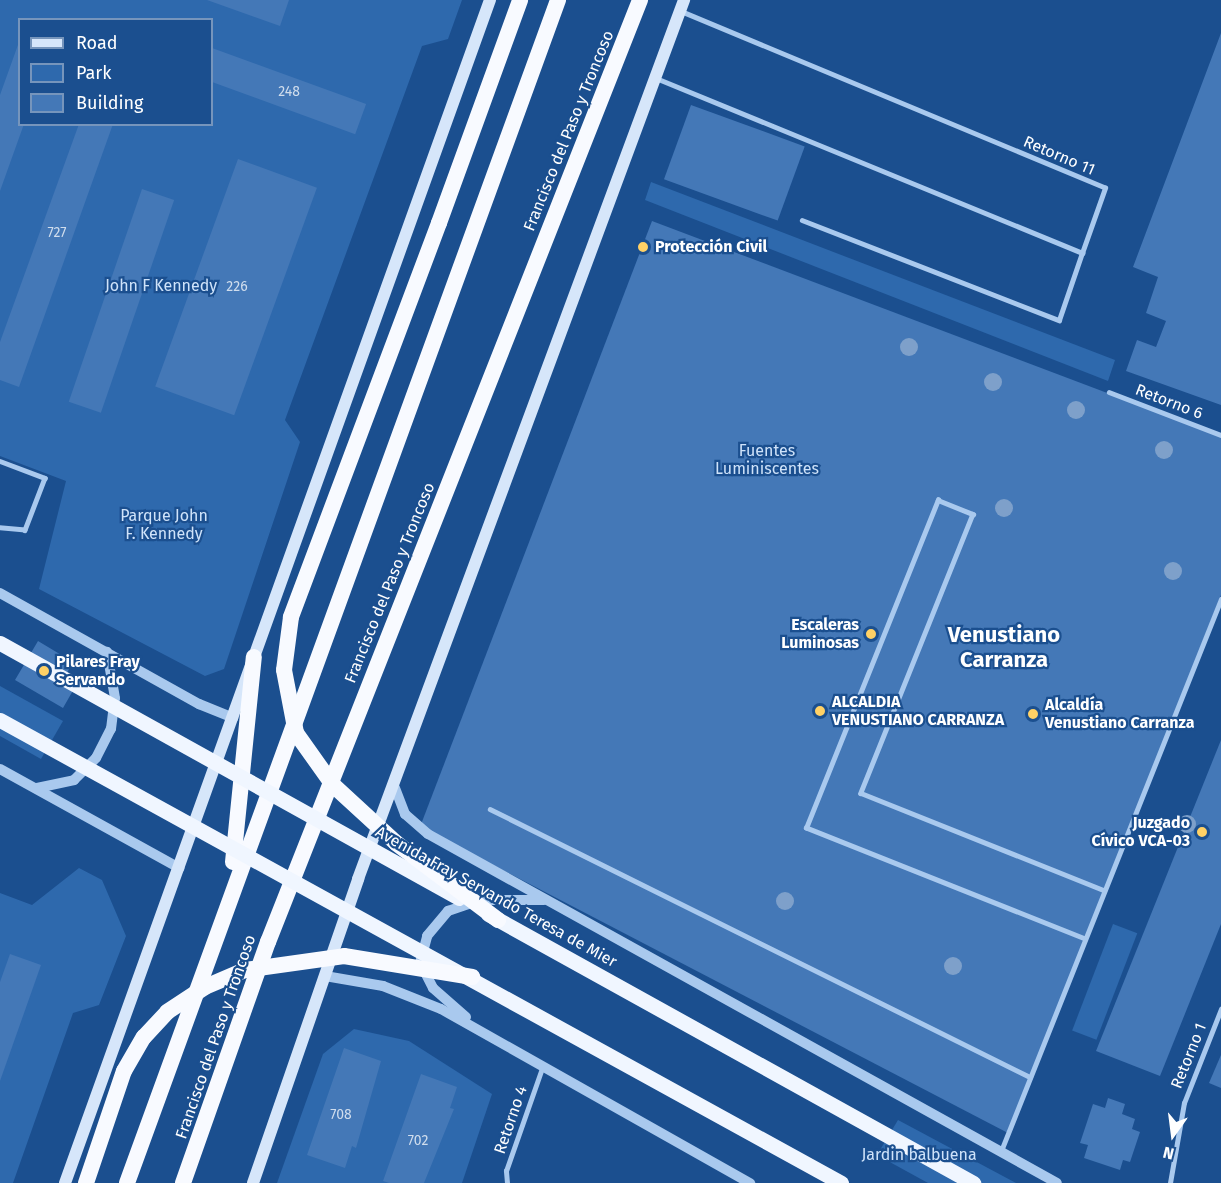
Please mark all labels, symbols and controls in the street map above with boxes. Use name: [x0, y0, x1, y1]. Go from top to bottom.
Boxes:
legend: [18, 18, 213, 126]
street label: Francisco del Paso y Troncoso: [520, 28, 618, 234]
text: Road: [76, 32, 118, 54]
text: Park: [76, 62, 111, 84]
house number: 248: [278, 84, 300, 100]
text: Building: [76, 92, 143, 114]
street label: Retorno 11: [1020, 132, 1098, 180]
house number: 727: [47, 225, 67, 241]
place label: Protección Civil: [655, 237, 767, 257]
marker: Protección Civil: [636, 240, 650, 254]
park label: John F Kennedy: [105, 276, 217, 296]
house number: 226: [226, 279, 248, 295]
street label: Retorno 6: [1133, 380, 1205, 424]
park label: Fuentes Luminiscentes: [715, 441, 819, 479]
street label: Francisco del Paso y Troncoso: [341, 480, 439, 686]
park label: Parque John F. Kennedy: [120, 506, 208, 544]
place label: Escaleras Luminosas: [781, 615, 859, 653]
district label: Venustiano Carranza: [948, 621, 1060, 672]
marker: Escaleras Luminosas: [864, 627, 878, 641]
place label: Pilares Fray Servando: [56, 652, 140, 690]
marker: Pilares Fray Servando: [37, 664, 51, 678]
place label: ALCALDIA VENUSTIANO CARRANZA: [832, 692, 1004, 730]
place label: Alcaldía Venustiano Carranza: [1045, 695, 1194, 733]
marker: ALCALDIA VENUSTIANO CARRANZA: [813, 704, 827, 718]
marker: Alcaldía Venustiano Carranza: [1026, 707, 1040, 721]
place label: Juzgado Cívico VCA-03: [1092, 813, 1190, 851]
street label: Avenida Fray Servando Teresa de Mier: [372, 822, 620, 972]
marker: Juzgado Cívico VCA-03: [1195, 825, 1209, 839]
street label: Francisco del Paso y Troncoso: [172, 932, 260, 1142]
street label: Retorno 1: [1167, 1020, 1211, 1092]
street label: Retorno 4: [490, 1083, 532, 1157]
north arrow: [1143, 1105, 1203, 1165]
house number: 708: [330, 1107, 352, 1123]
house number: 702: [408, 1133, 428, 1149]
text: N: [1161, 1142, 1176, 1163]
park label: Jardin balbuena: [861, 1145, 977, 1165]

